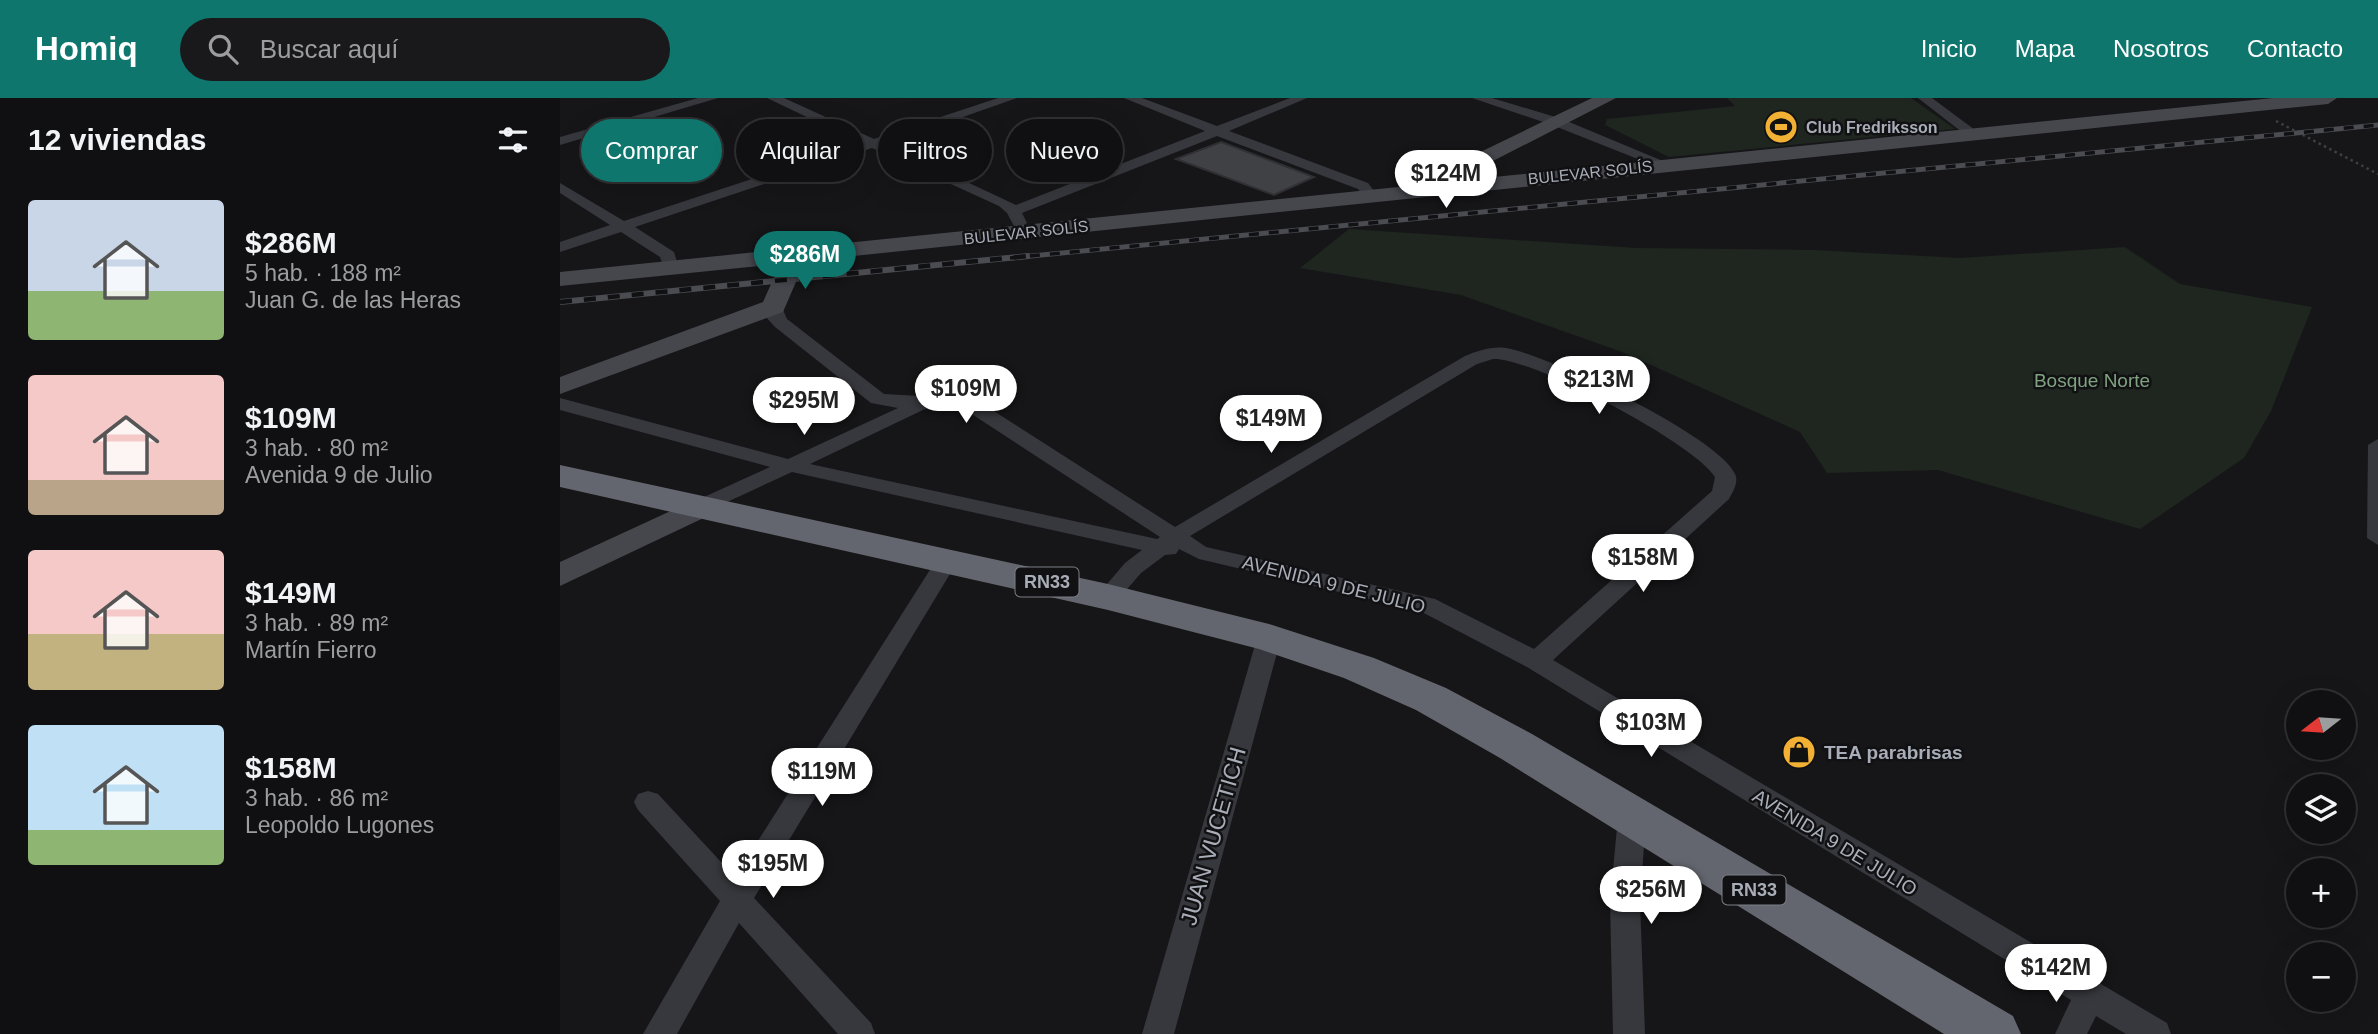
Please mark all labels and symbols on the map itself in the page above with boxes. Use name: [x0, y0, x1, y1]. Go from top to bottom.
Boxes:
sports icon: Club Fredriksson: [1762, 108, 1800, 146]
place label: Club Fredriksson: [1806, 119, 1938, 136]
pin: $124M: [1397, 150, 1495, 210]
street label: BULEVAR SOLÍS: [1527, 157, 1653, 187]
street label: BULEVAR SOLÍS: [963, 217, 1089, 247]
pin: $286M: [756, 232, 854, 291]
pin: $213M: [1550, 356, 1648, 416]
pin: $109M: [917, 366, 1015, 425]
park label: Bosque Norte: [2034, 370, 2150, 391]
pin: $295M: [755, 378, 853, 437]
pin: $149M: [1222, 396, 1320, 455]
pin: $158M: [1594, 534, 1692, 594]
street label: AVENIDA 9 DE JULIO: [1240, 552, 1427, 617]
road number: RN33: [1016, 568, 1078, 596]
north arrow: [2286, 690, 2356, 760]
pin: $103M: [1602, 700, 1700, 759]
shop icon: TEA parabrisas: [1780, 733, 1818, 771]
place label: TEA parabrisas: [1824, 742, 1963, 763]
street label: JUAN VUCETICH: [1175, 744, 1251, 928]
pin: $119M: [773, 748, 871, 808]
street label: AVENIDA 9 DE JULIO: [1749, 785, 1921, 900]
pin: $195M: [724, 840, 822, 900]
pin: $256M: [1602, 866, 1700, 926]
road number: RN33: [1722, 876, 1786, 904]
pin: $142M: [2007, 944, 2105, 1004]

